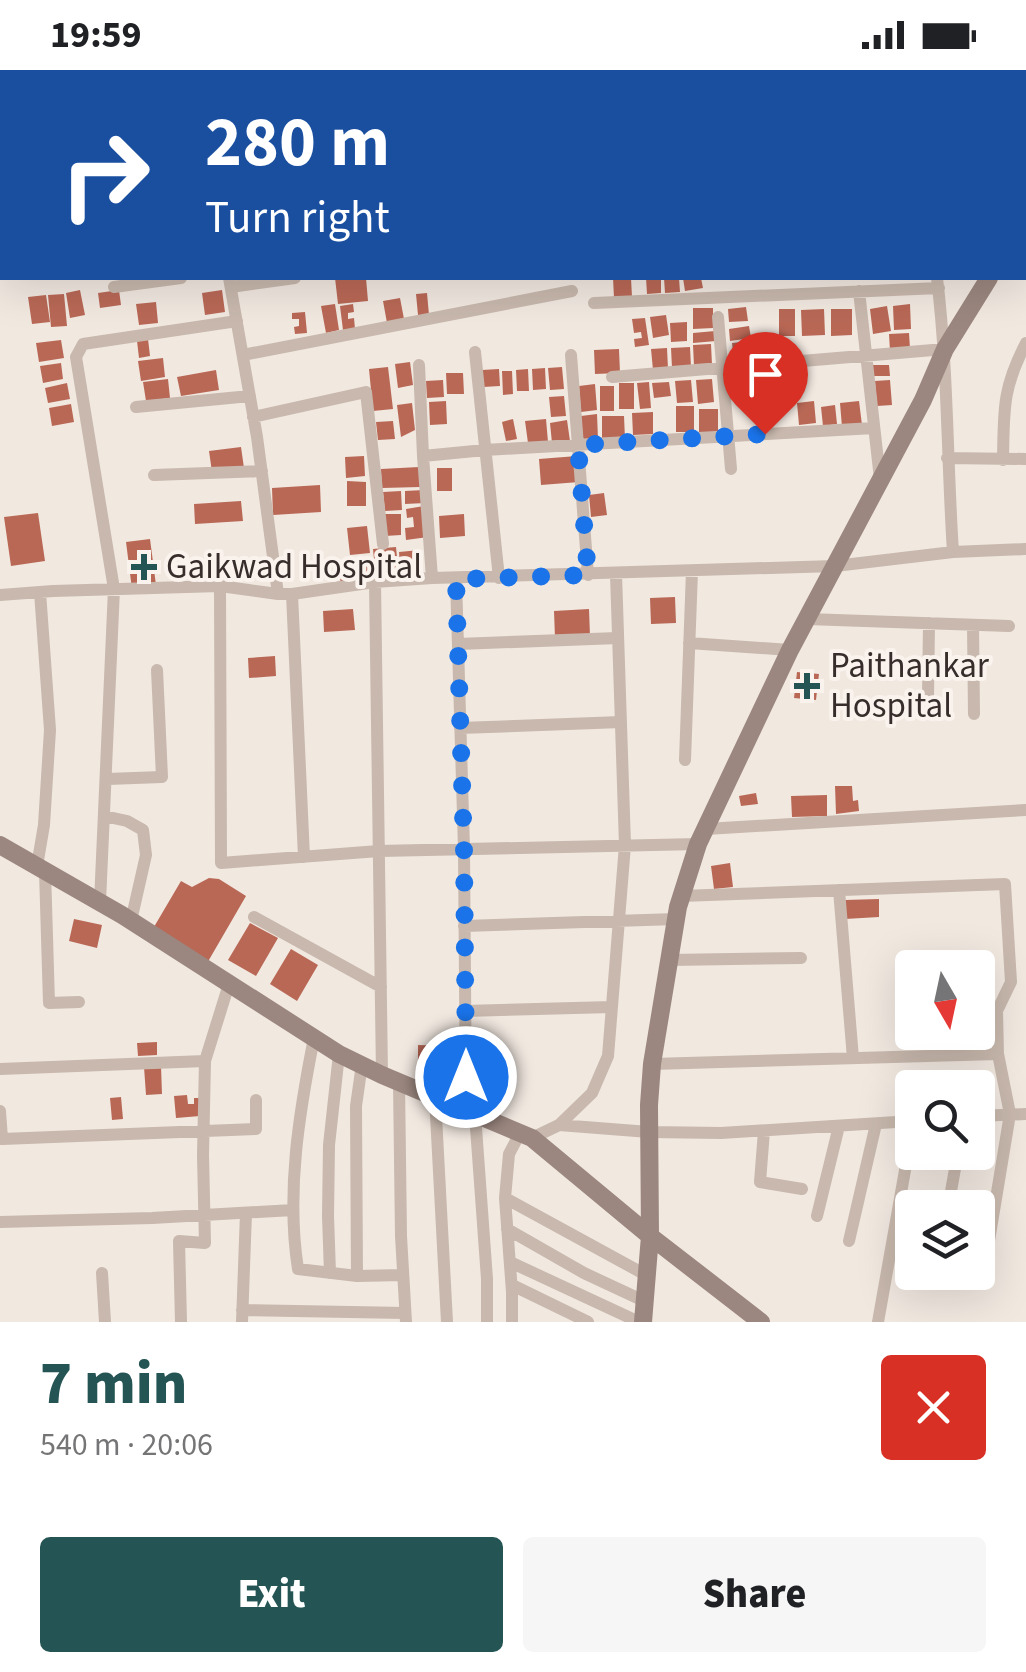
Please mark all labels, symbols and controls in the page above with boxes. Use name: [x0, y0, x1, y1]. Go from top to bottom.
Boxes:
text: 19:59: [50, 8, 142, 62]
text: 280 m: [205, 93, 390, 193]
icon: right: [40, 110, 170, 240]
text: Turn right: [205, 186, 390, 250]
pin: [723, 332, 808, 435]
icon: arrive: [738, 347, 793, 402]
place label: Gaikwad Hospital: [166, 542, 422, 592]
marker: Gaikwad Hospital: [131, 554, 157, 580]
place label: Paithankar Hospital: [830, 641, 990, 731]
marker: Paithankar Hospital: [794, 673, 820, 699]
north arrow: [895, 950, 995, 1050]
map controls: [895, 950, 995, 1290]
position arrow: [414, 1025, 518, 1129]
button: search: [895, 1070, 995, 1170]
button: layers: [895, 1190, 995, 1290]
text: 7 min: [40, 1342, 187, 1427]
button: close: [881, 1355, 986, 1460]
text: 540 m · 20:06: [40, 1422, 213, 1468]
button: Exit: [40, 1537, 503, 1652]
button: Share: [523, 1537, 986, 1652]

